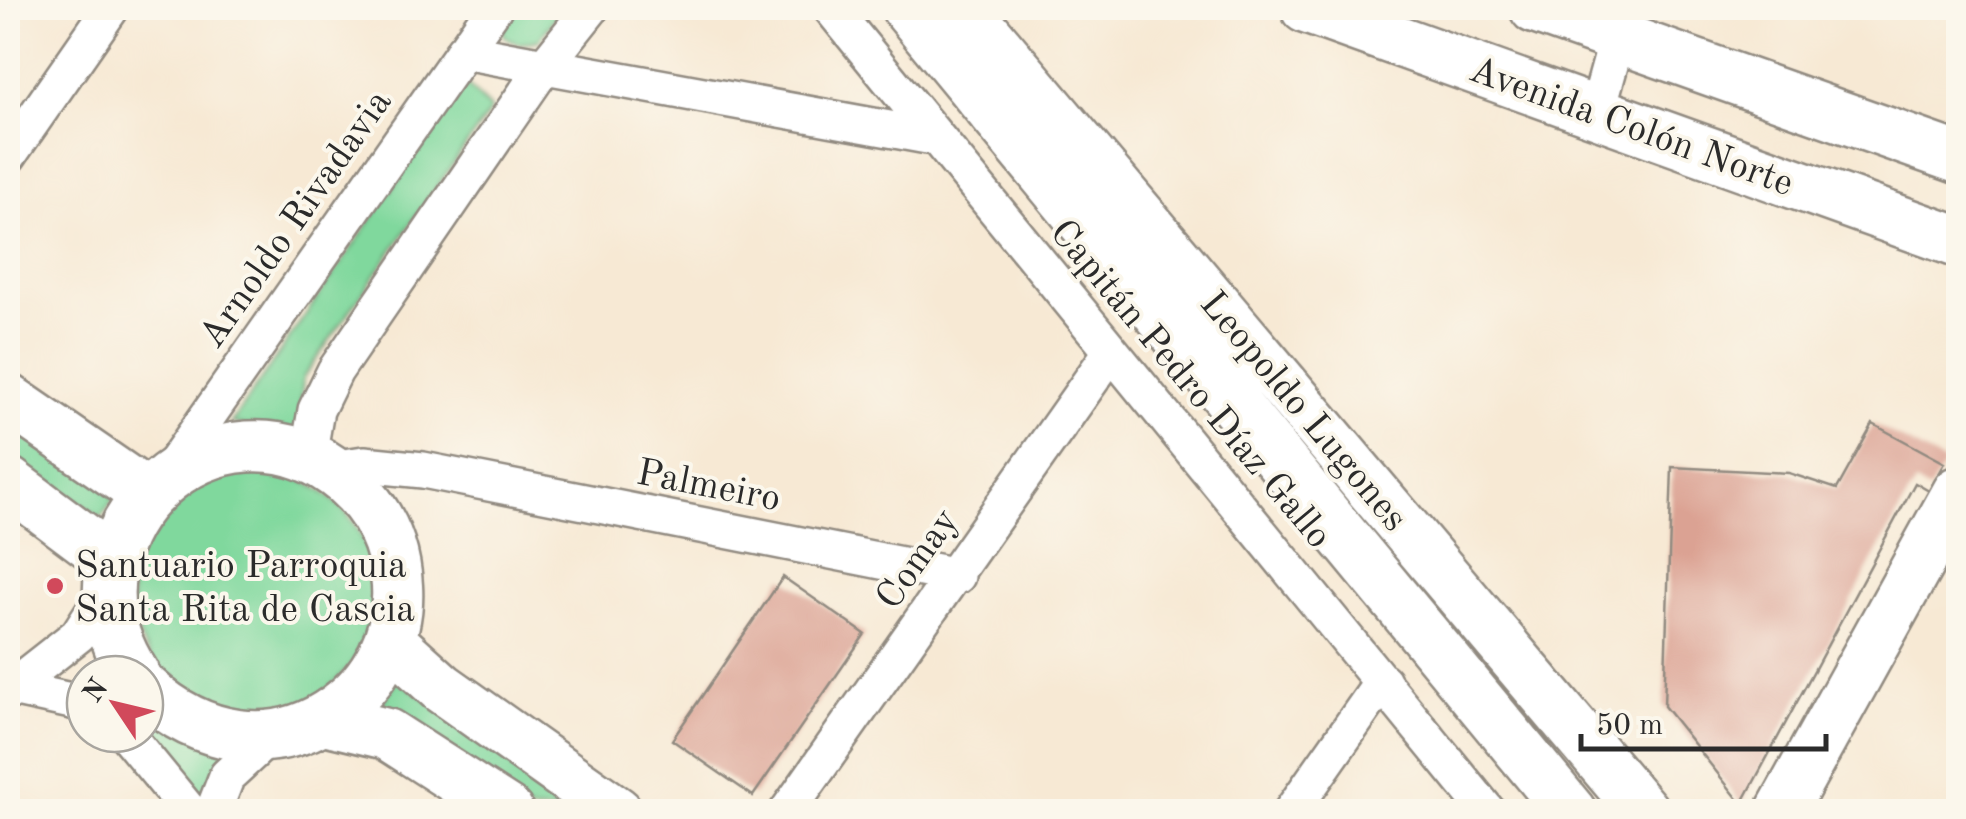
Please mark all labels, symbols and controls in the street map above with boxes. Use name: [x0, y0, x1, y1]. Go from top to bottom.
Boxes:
street label: Avenida Colón Norte: [1464, 52, 1798, 204]
street label: Arnoldo Rivadavia: [193, 84, 400, 356]
street label: Capitán Pedro Díaz Gallo: [1042, 214, 1338, 556]
street label: Leopoldo Lugones: [1192, 285, 1414, 539]
street label: Palmeiro: [633, 454, 783, 519]
street label: Comay: [871, 503, 966, 617]
place label: Santuario Parroquia Santa Rita de Cascia: [75, 548, 415, 630]
marker: Santuario Parroquia Santa Rita de Cascia: [44, 575, 66, 597]
north arrow: [65, 654, 165, 754]
text: N: [79, 674, 115, 708]
scale bar: [1581, 689, 1826, 751]
text: 50 m: [1596, 711, 1663, 741]

